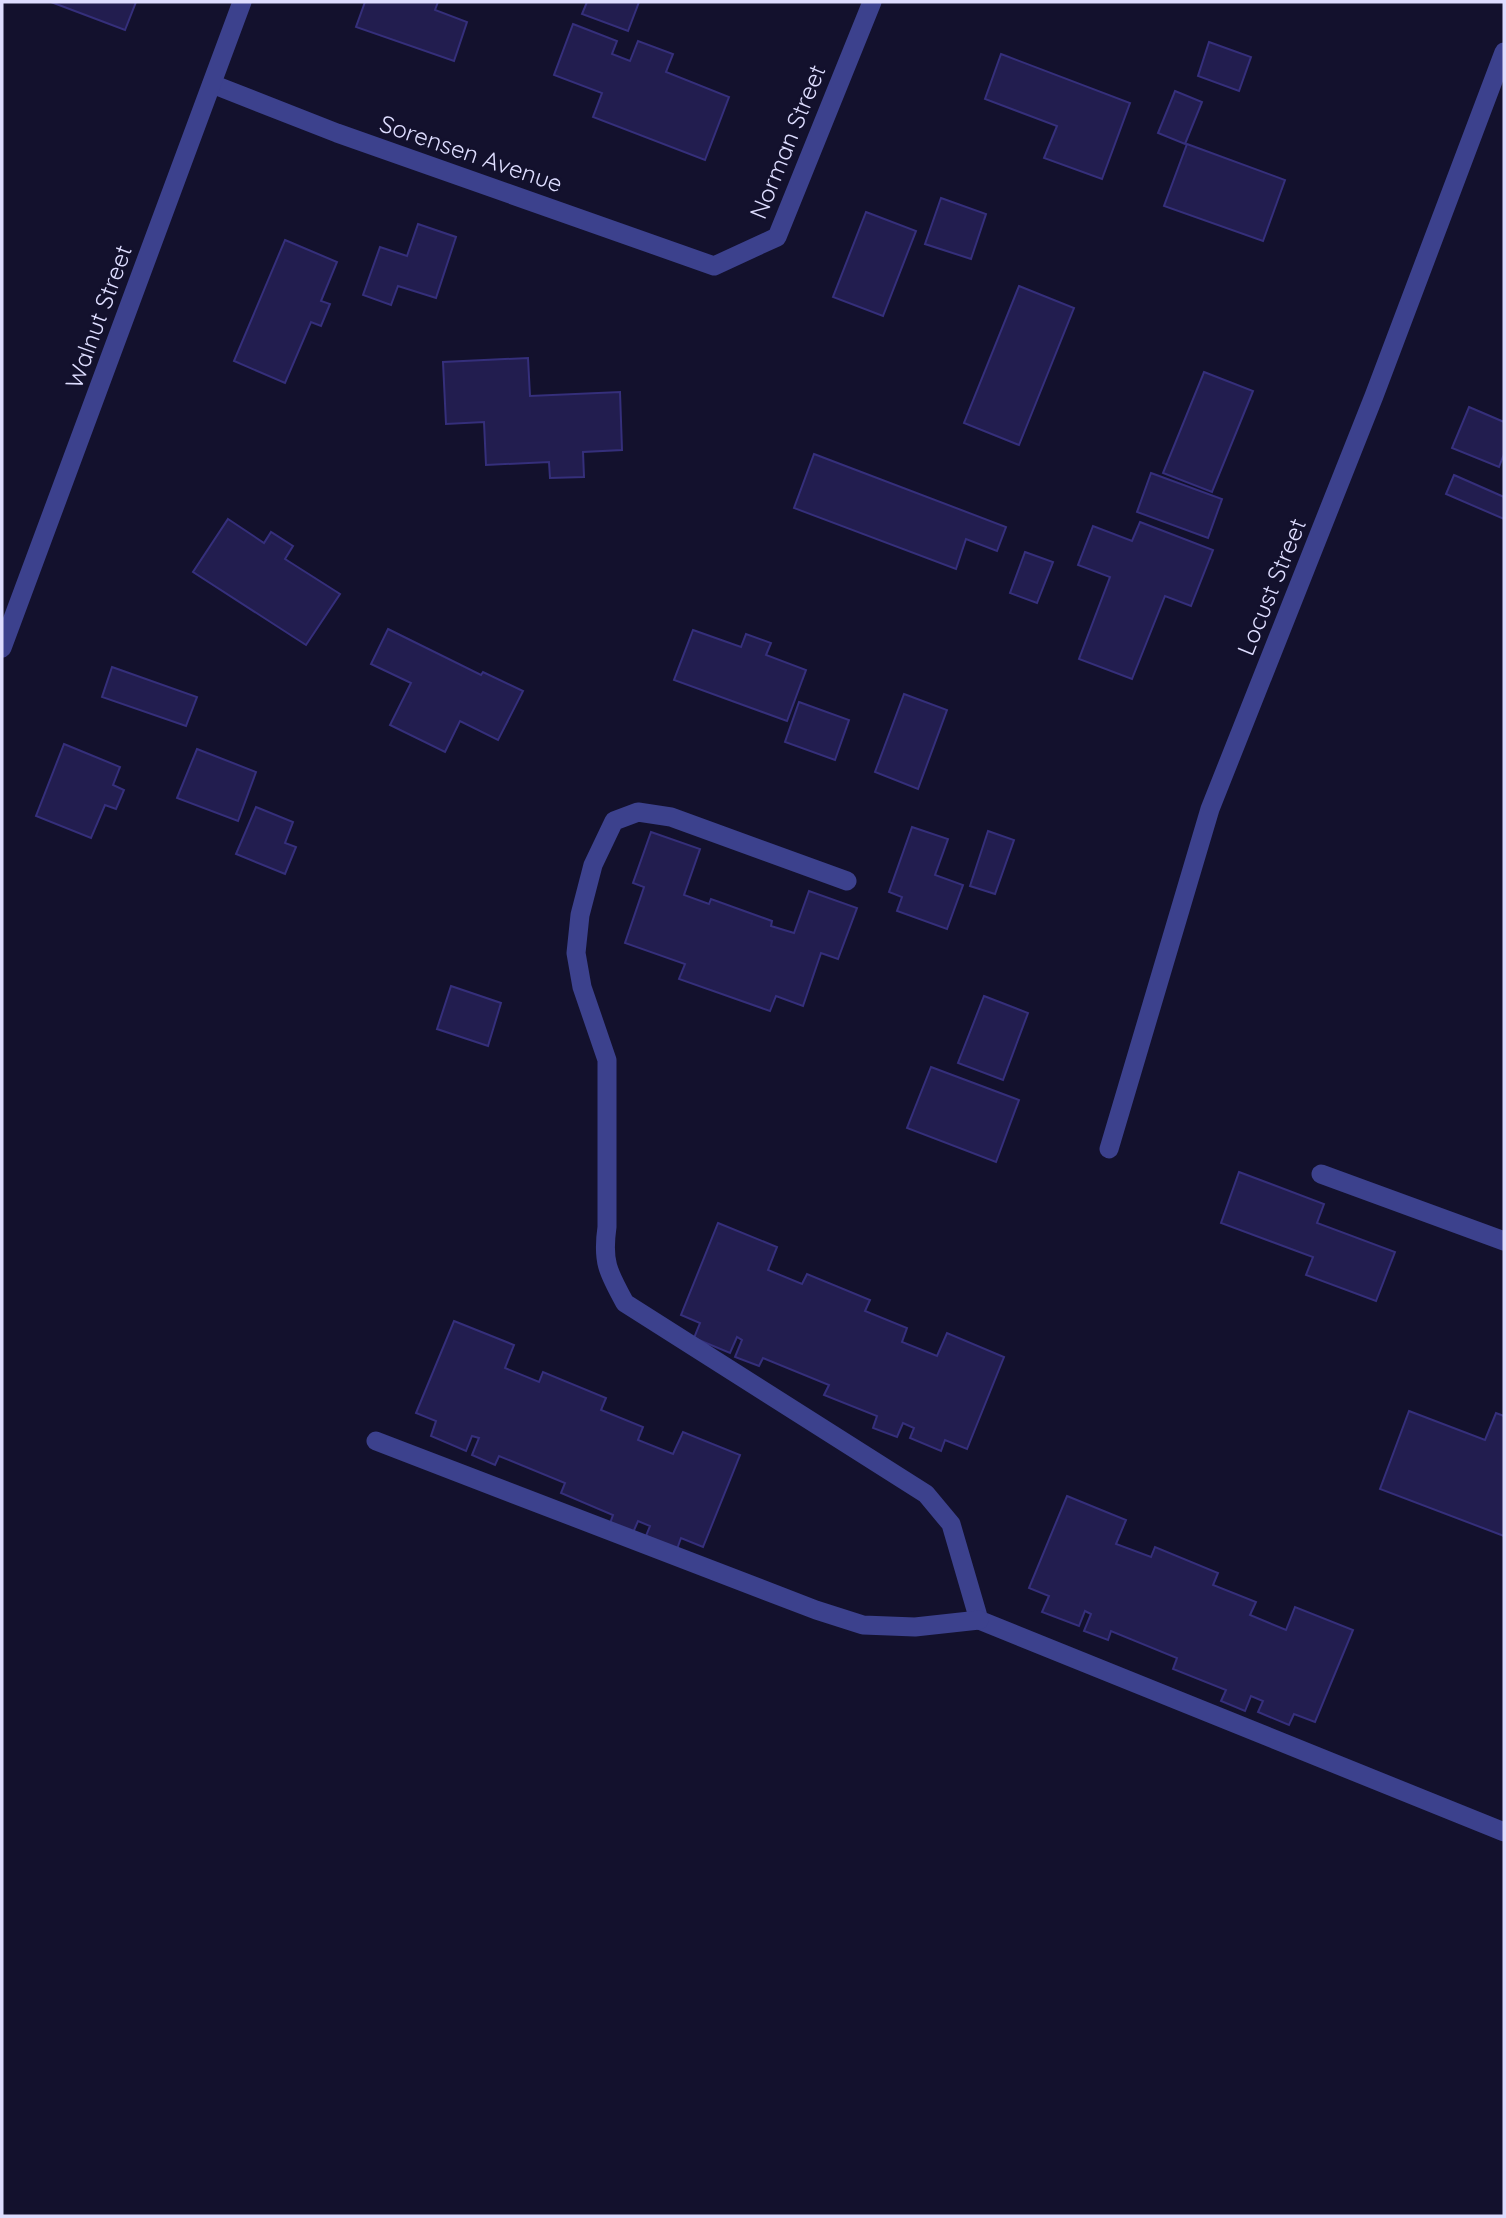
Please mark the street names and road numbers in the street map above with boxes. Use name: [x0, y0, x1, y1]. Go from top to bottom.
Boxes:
street label: Norman Street: [743, 60, 832, 223]
street label: Sorensen Avenue: [376, 108, 567, 198]
street label: Walnut Street: [58, 241, 138, 393]
street label: Locust Street: [1230, 514, 1312, 659]

